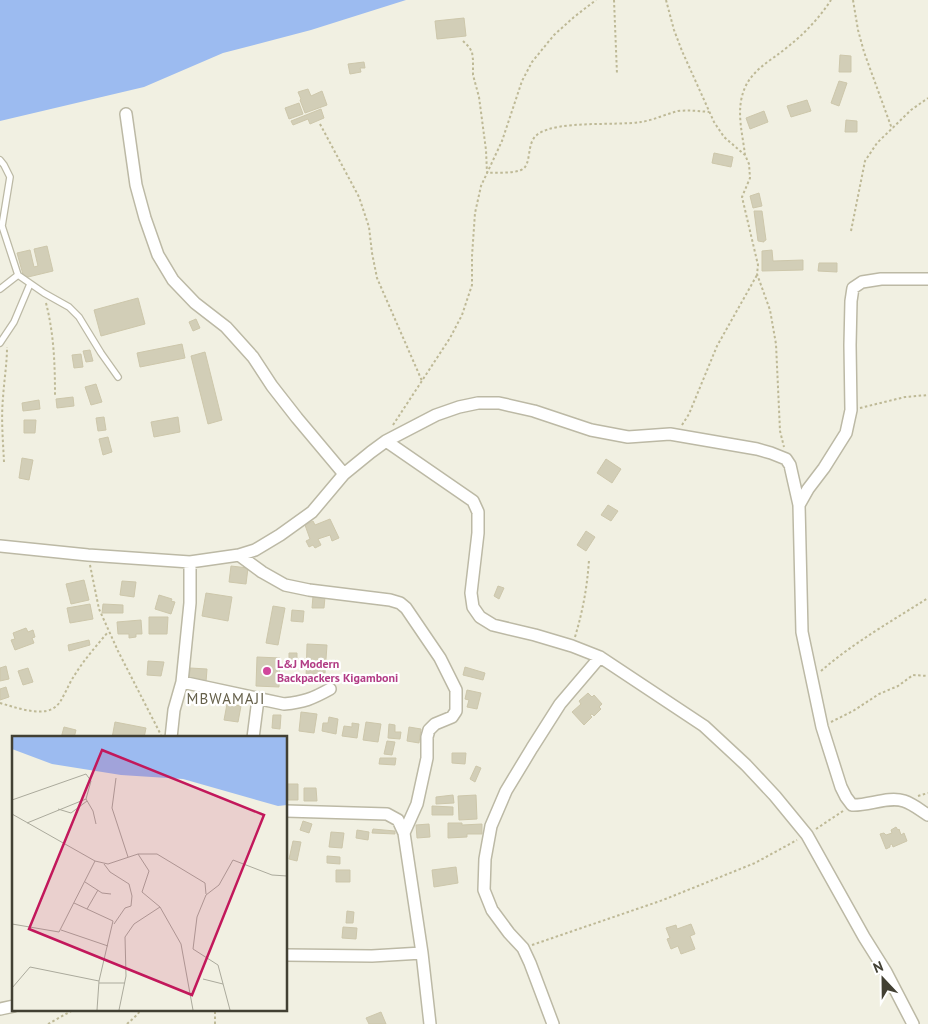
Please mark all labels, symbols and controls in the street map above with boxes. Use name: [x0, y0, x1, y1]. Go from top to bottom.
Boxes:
place label: L&J Modern Backpackers Kigamboni: [277, 656, 398, 685]
marker: L&J Modern Backpackers Kigamboni: [261, 665, 273, 677]
district label: MBWAMAJI: [187, 689, 265, 708]
inset map: [12, 736, 288, 1012]
north arrow: [858, 954, 908, 1004]
text: N: [870, 957, 886, 977]

